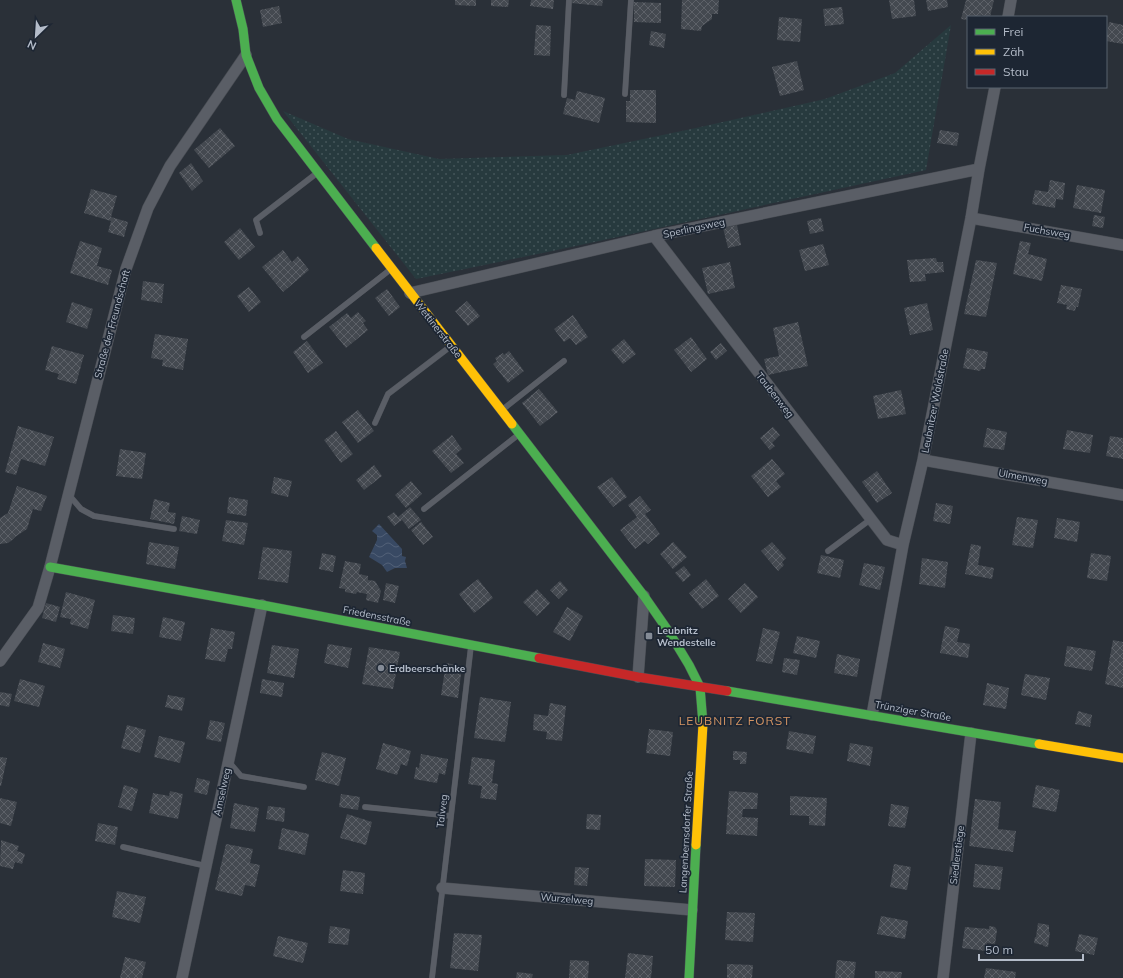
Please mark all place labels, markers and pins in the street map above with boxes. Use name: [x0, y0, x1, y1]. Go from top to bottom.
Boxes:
place label: Leubnitz Wendestelle: [657, 624, 716, 649]
marker: Leubnitz Wendestelle: [644, 631, 654, 641]
place label: Erdbeerschänke: [389, 662, 466, 675]
marker: Erdbeerschänke: [376, 663, 386, 673]

